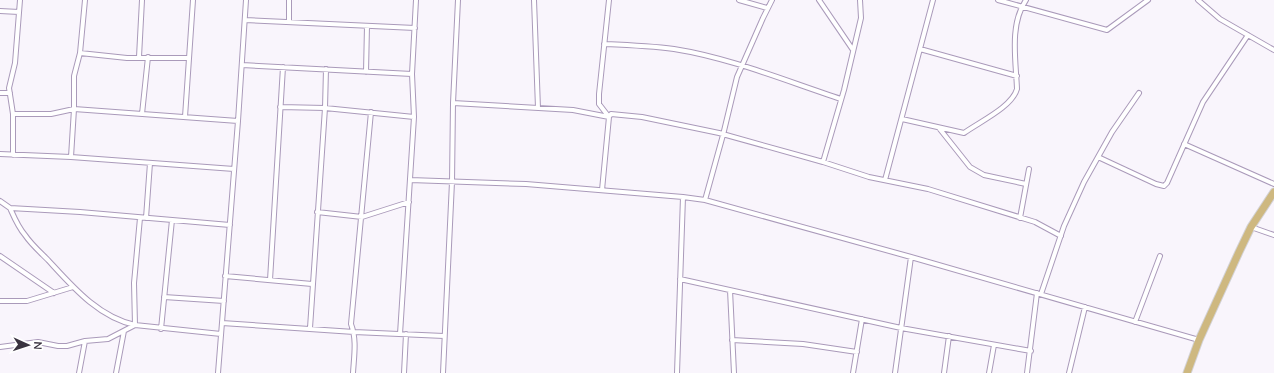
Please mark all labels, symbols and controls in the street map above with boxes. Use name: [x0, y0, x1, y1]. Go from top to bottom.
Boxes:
north arrow: [8, 325, 48, 365]
text: N: [30, 341, 45, 350]

